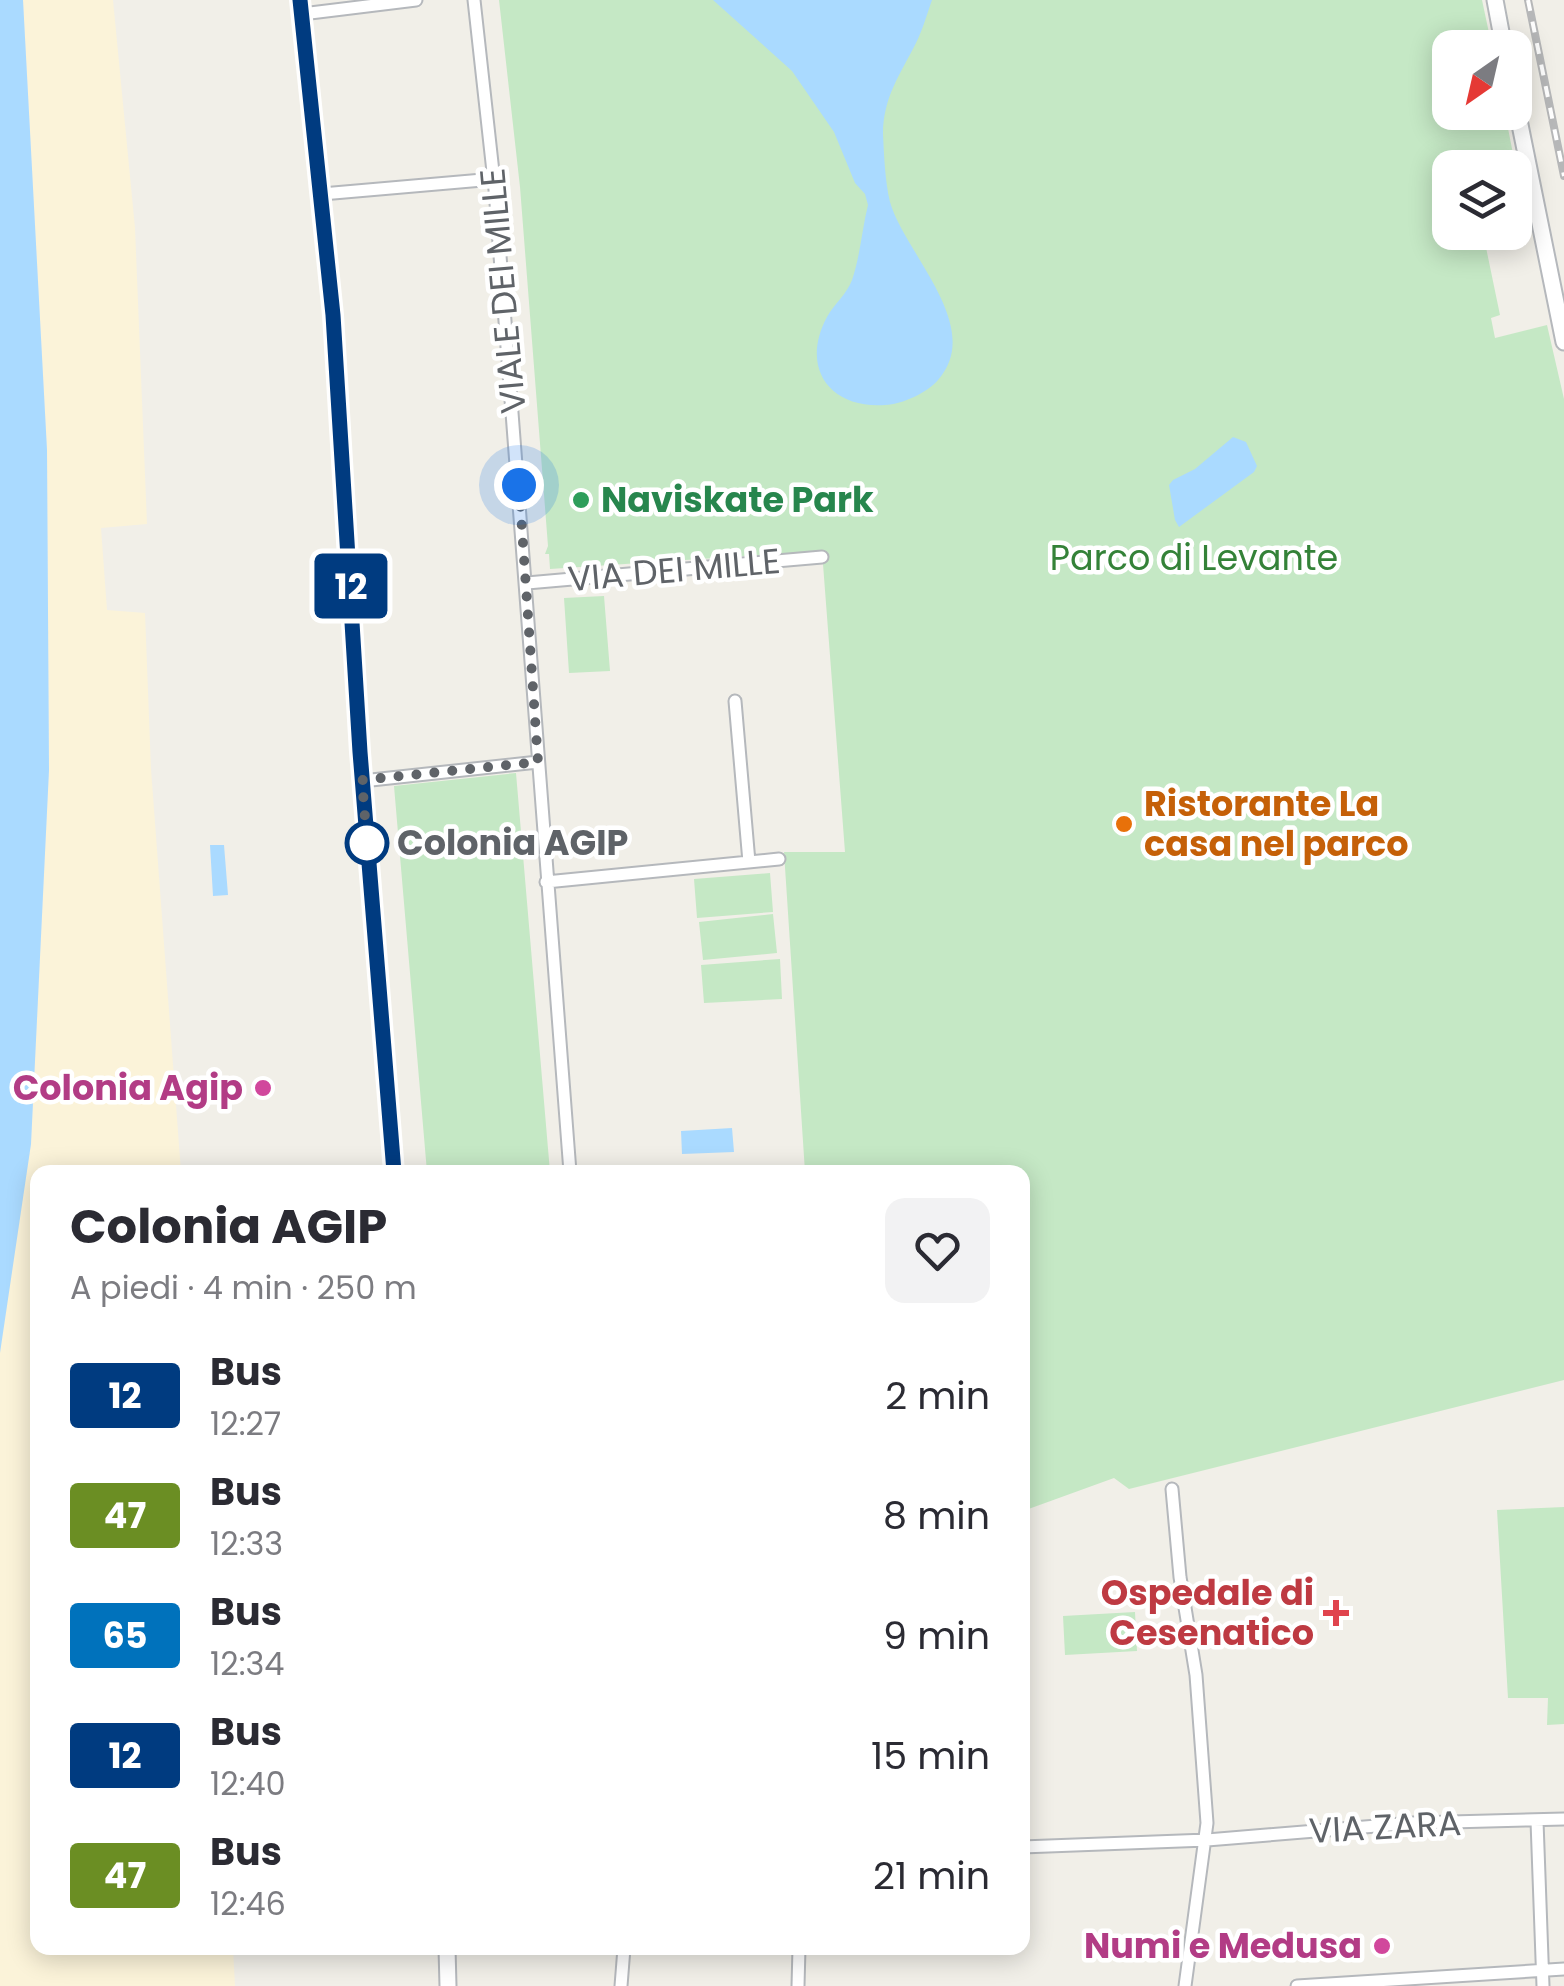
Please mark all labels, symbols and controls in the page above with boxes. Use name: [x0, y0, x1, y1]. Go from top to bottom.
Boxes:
north arrow: [1432, 30, 1532, 130]
map controls: [1432, 30, 1532, 250]
button: layers: [1432, 150, 1532, 250]
street label: VIALE DEI MILLE: [467, 166, 538, 416]
your location: [494, 460, 544, 510]
place label: Naviskate Park: [601, 475, 874, 524]
marker: Naviskate Park: [570, 489, 592, 511]
park label: Parco di Levante: [1050, 533, 1338, 582]
street label: VIA DEI MILLE: [566, 536, 782, 603]
line badge: 12: [306, 554, 396, 618]
text: 12: [334, 562, 368, 611]
place label: Ristorante La casa nel parco: [1144, 779, 1409, 868]
marker: Ristorante La casa nel parco: [1113, 813, 1135, 835]
place label: Colonia AGIP: [397, 818, 628, 867]
marker: Colonia AGIP: [346, 822, 388, 864]
place label: Colonia Agip: [13, 1063, 243, 1112]
marker: Colonia Agip: [252, 1077, 274, 1099]
text: Colonia AGIP: [70, 1193, 387, 1260]
button: heart: [885, 1198, 990, 1303]
text: A piedi · 4 min · 250 m: [70, 1265, 417, 1310]
text: Bus: [210, 1345, 282, 1398]
text: 2 min: [885, 1369, 990, 1422]
text: 12: [108, 1371, 142, 1420]
text: 12:27: [210, 1401, 281, 1446]
text: Bus: [210, 1465, 282, 1518]
text: 8 min: [883, 1489, 990, 1542]
text: 47: [104, 1491, 146, 1540]
text: 12:33: [210, 1521, 283, 1566]
place label: Ospedale di Cesenatico: [1101, 1568, 1314, 1657]
text: Bus: [210, 1585, 282, 1638]
marker: Ospedale di Cesenatico: [1323, 1600, 1349, 1626]
text: 9 min: [883, 1609, 990, 1662]
text: 65: [102, 1611, 148, 1660]
text: 12:34: [210, 1641, 284, 1686]
text: Bus: [210, 1705, 282, 1758]
text: 15 min: [871, 1729, 990, 1782]
text: 12: [108, 1731, 142, 1780]
text: 12:40: [210, 1761, 286, 1806]
street label: VIA ZARA: [1307, 1798, 1462, 1855]
text: Bus: [210, 1825, 282, 1878]
text: 21 min: [873, 1849, 990, 1902]
text: 47: [104, 1851, 146, 1900]
text: 12:46: [210, 1881, 286, 1926]
place label: Numi e Medusa: [1084, 1921, 1362, 1970]
marker: Numi e Medusa: [1371, 1935, 1393, 1957]

